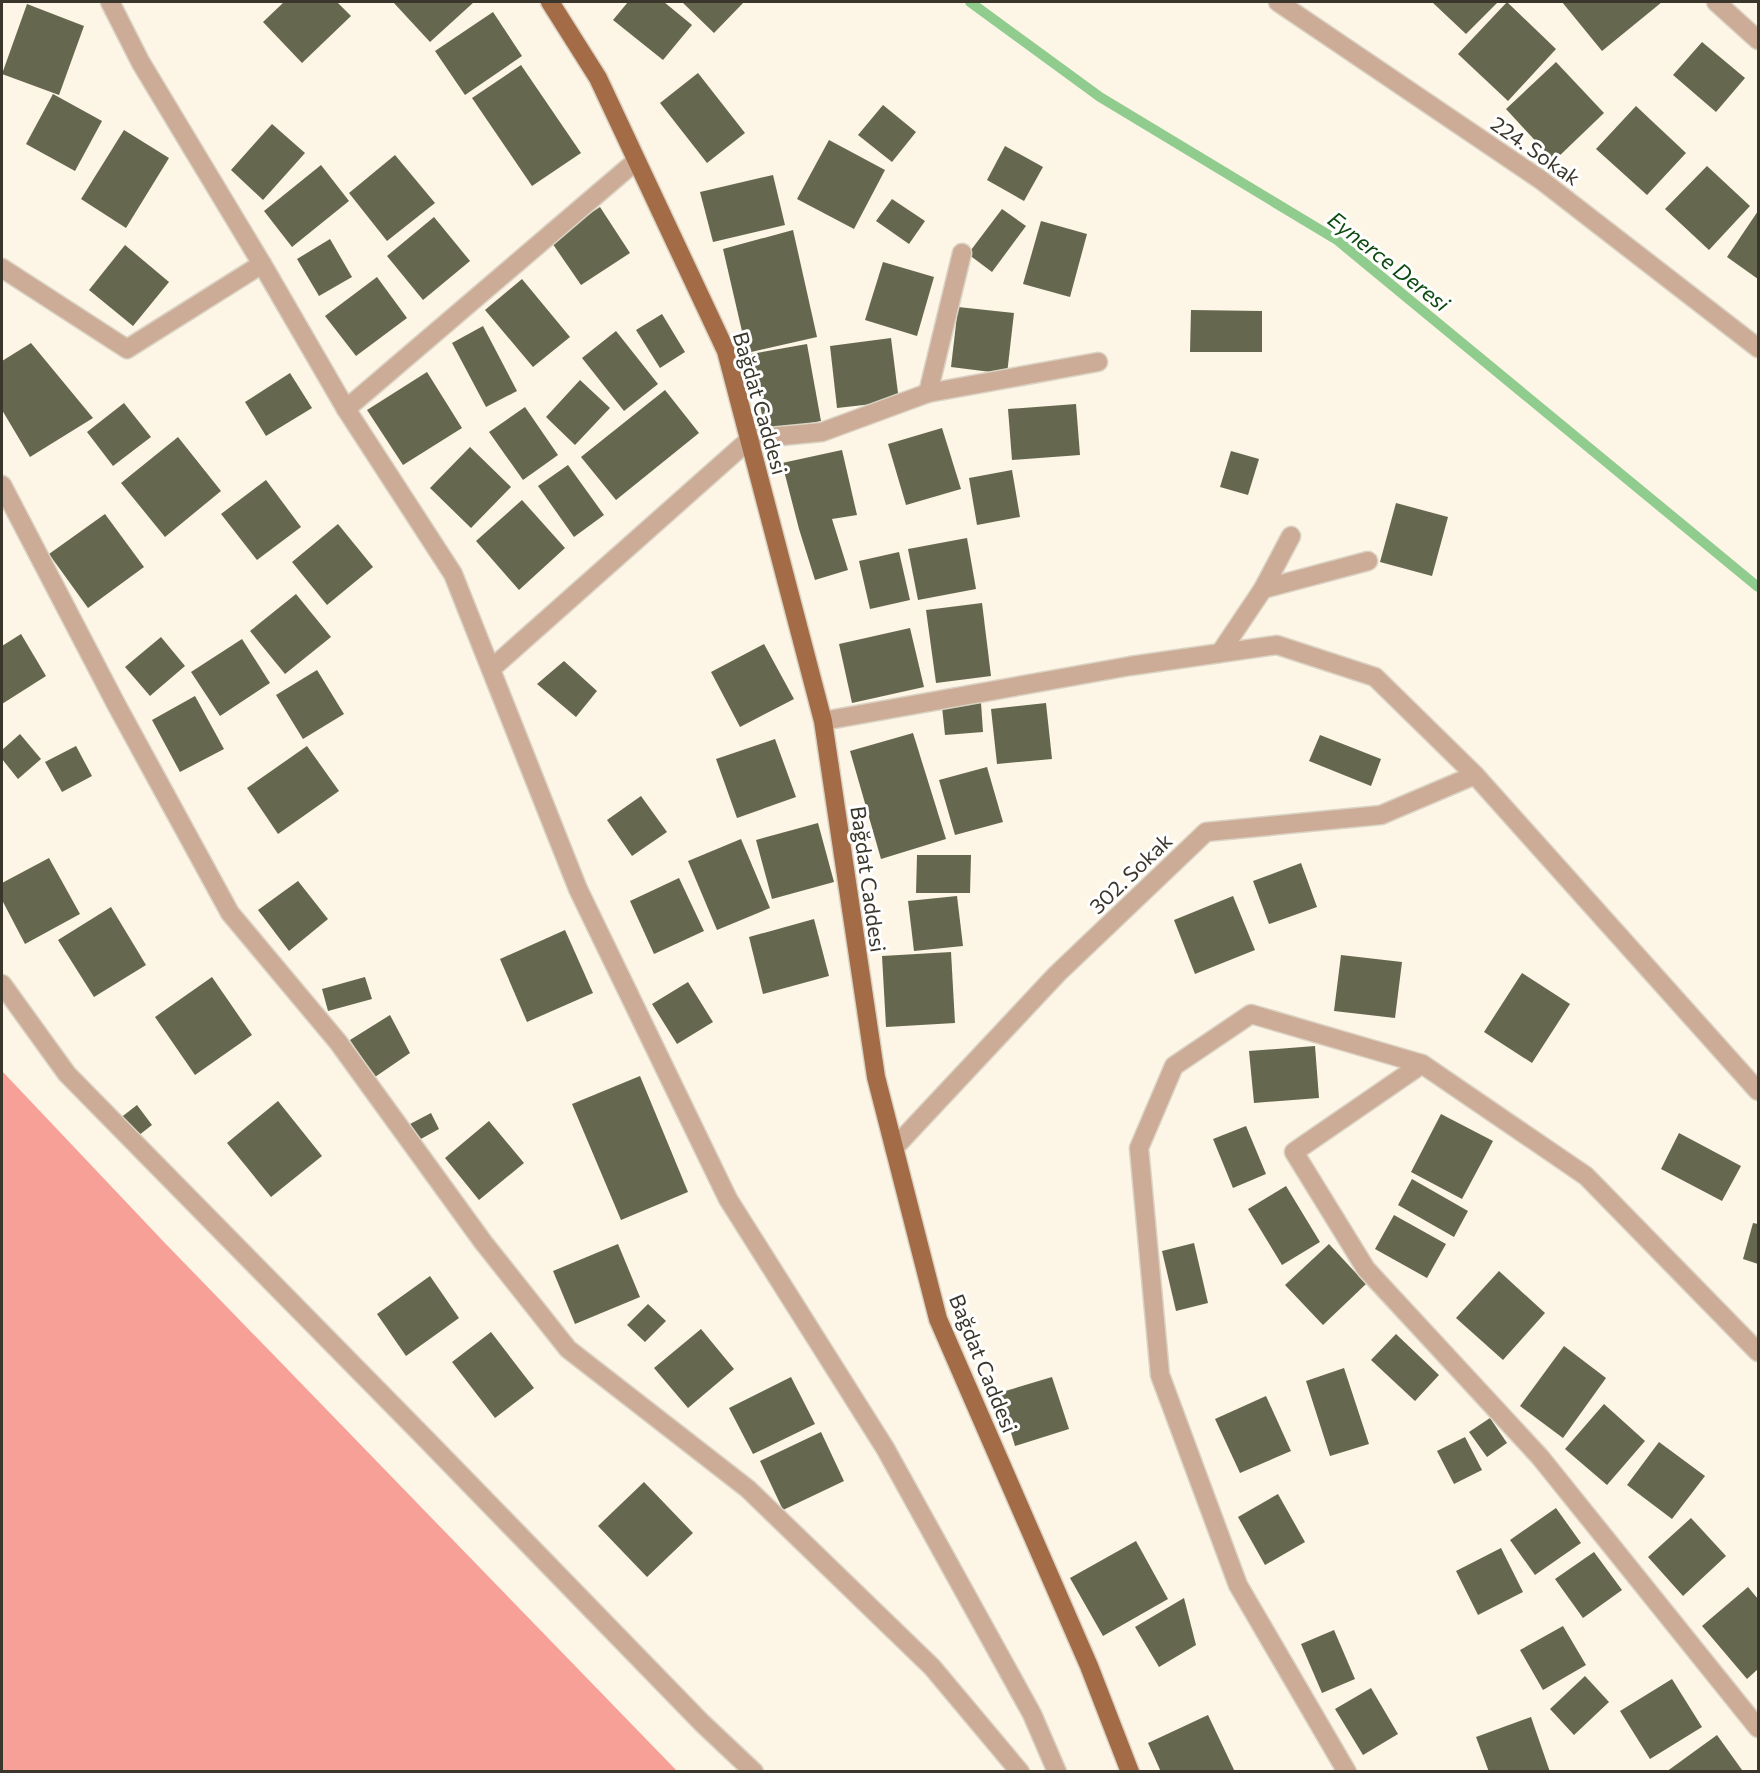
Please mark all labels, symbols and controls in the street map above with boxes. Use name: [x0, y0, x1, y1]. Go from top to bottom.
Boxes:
street label: 224. Sokak: [1487, 110, 1585, 190]
water label: Eynerce Deresi: [1323, 205, 1456, 318]
street label: Bağdat Caddesi: [729, 329, 793, 477]
street label: Bağdat Caddesi: [846, 804, 892, 954]
street label: 302. Sokak: [1084, 828, 1176, 918]
street label: Bağdat Caddesi: [945, 1290, 1023, 1436]

